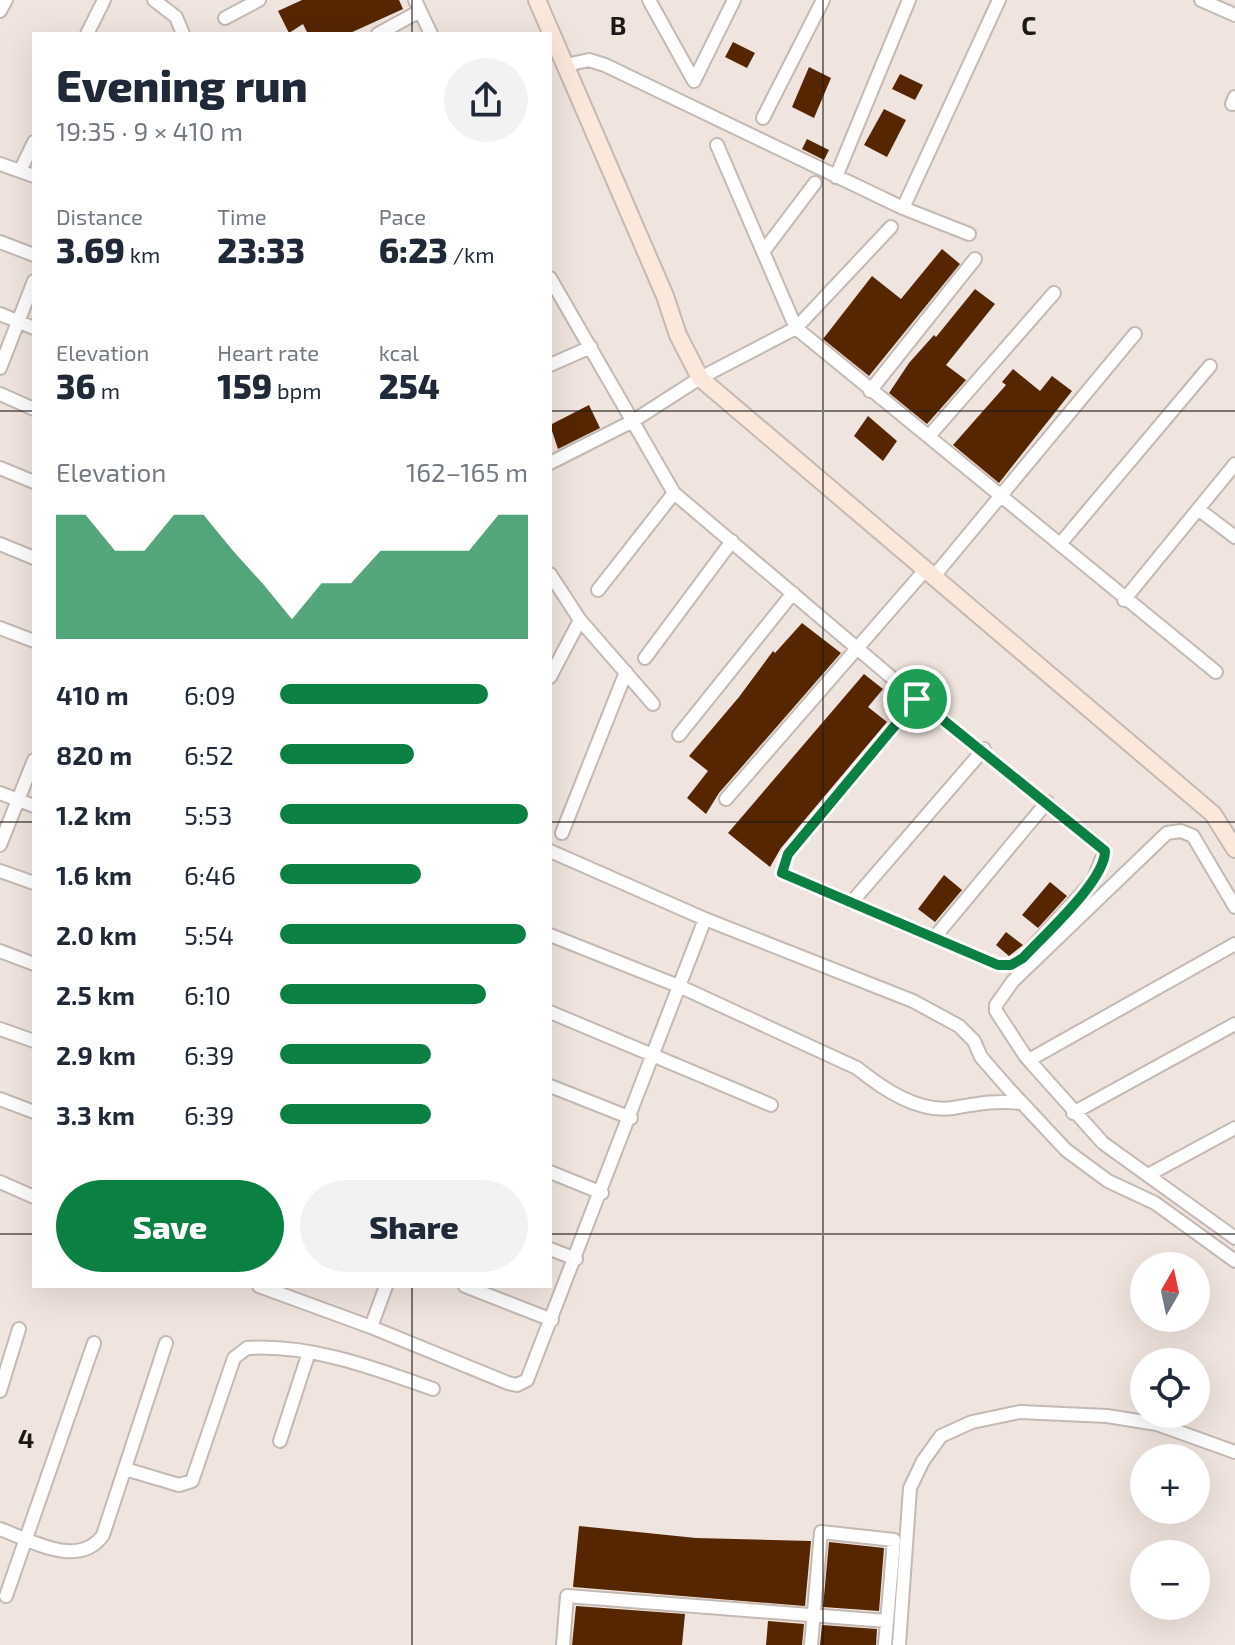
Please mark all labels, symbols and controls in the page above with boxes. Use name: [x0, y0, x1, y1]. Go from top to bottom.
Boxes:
text: B: [610, 9, 626, 40]
text: C: [1021, 9, 1037, 40]
text: Evening run: [56, 58, 308, 111]
button: share: [444, 58, 528, 142]
text: 19:35 · 9 × 410 m: [56, 115, 243, 146]
text: Distance: [56, 203, 143, 229]
text: Time: [217, 203, 267, 229]
text: Pace: [379, 203, 426, 229]
text: 3.69: [56, 229, 125, 270]
text: 23:33: [217, 229, 305, 270]
text: 6:23: [379, 229, 448, 270]
text: km: [125, 241, 160, 267]
text: /km: [448, 241, 495, 267]
text: Elevation: [56, 339, 149, 365]
text: Heart rate: [217, 339, 319, 365]
text: kcal: [379, 339, 419, 365]
text: 36: [56, 365, 96, 406]
text: 159: [217, 365, 272, 406]
text: 254: [379, 365, 440, 406]
text: m: [96, 377, 120, 403]
text: bpm: [272, 377, 322, 403]
text: Elevation: [56, 456, 166, 487]
text: 162–165 m: [406, 456, 528, 487]
pin: [883, 665, 951, 733]
icon: arrive: [895, 677, 939, 721]
text: 410 m: [56, 679, 129, 710]
text: 6:09: [184, 679, 236, 710]
text: 820 m: [56, 739, 132, 770]
text: 6:52: [184, 739, 234, 770]
text: 1.2 km: [56, 799, 132, 830]
text: 5:53: [184, 799, 232, 830]
text: 1.6 km: [56, 859, 132, 890]
text: 6:46: [184, 859, 236, 890]
text: 2.0 km: [56, 919, 137, 950]
text: 5:54: [184, 919, 234, 950]
text: 2.5 km: [56, 979, 135, 1010]
text: 6:10: [184, 979, 231, 1010]
text: 2.9 km: [56, 1039, 136, 1070]
text: 6:39: [184, 1039, 234, 1070]
text: 3.3 km: [56, 1099, 135, 1130]
text: 6:39: [184, 1099, 234, 1130]
button: Save: [56, 1180, 284, 1272]
button: Share: [300, 1180, 528, 1272]
north arrow: [1130, 1252, 1210, 1332]
map controls: [1130, 1252, 1210, 1620]
button: locate: [1130, 1348, 1210, 1428]
text: 4: [18, 1422, 34, 1453]
button: +: [1130, 1444, 1210, 1524]
button: −: [1130, 1540, 1210, 1620]

